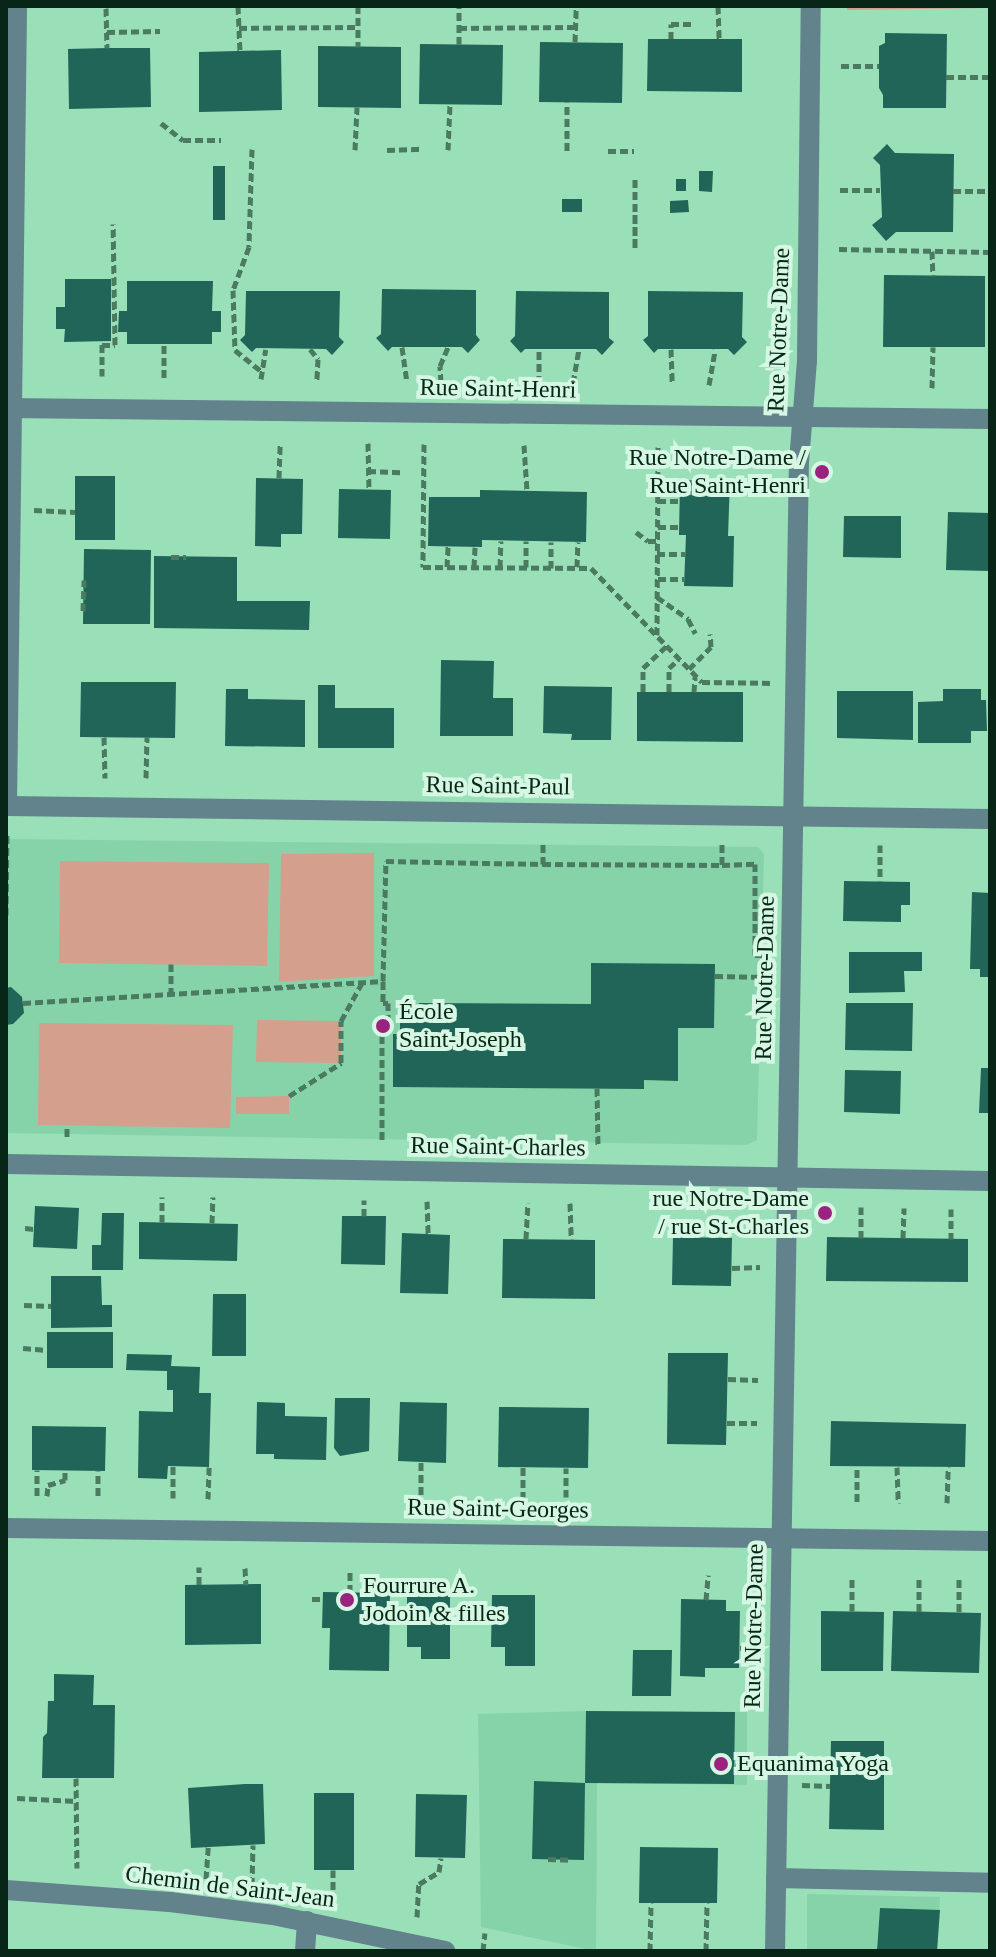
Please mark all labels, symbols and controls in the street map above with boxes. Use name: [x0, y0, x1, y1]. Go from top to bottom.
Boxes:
street label: Rue Notre-Dame: [762, 247, 796, 413]
street label: Rue Saint-Henri: [419, 373, 577, 405]
place label: Rue Notre-Dame / Rue Saint-Henri: [629, 444, 806, 500]
marker: Rue Notre-Dame / Rue Saint-Henri: [813, 463, 831, 481]
street label: Rue Saint-Paul: [425, 770, 571, 802]
street label: Rue Notre-Dame: [749, 895, 781, 1061]
place label: École Saint-Joseph: [399, 998, 522, 1054]
marker: École Saint-Joseph: [374, 1017, 392, 1035]
street label: Rue Saint-Charles: [410, 1131, 586, 1163]
place label: rue Notre-Dame / rue St-Charles: [652, 1185, 809, 1241]
marker: rue Notre-Dame / rue St-Charles: [816, 1204, 834, 1222]
street label: Rue Saint-Georges: [407, 1493, 589, 1525]
street label: Rue Notre-Dame: [738, 1543, 770, 1709]
place label: Fourrure A. Jodoin & filles: [363, 1572, 506, 1628]
marker: Fourrure A. Jodoin & filles: [338, 1591, 356, 1609]
place label: Equanima Yoga: [737, 1750, 890, 1778]
marker: Equanima Yoga: [712, 1755, 730, 1773]
street label: Chemin de Saint-Jean: [124, 1860, 336, 1914]

